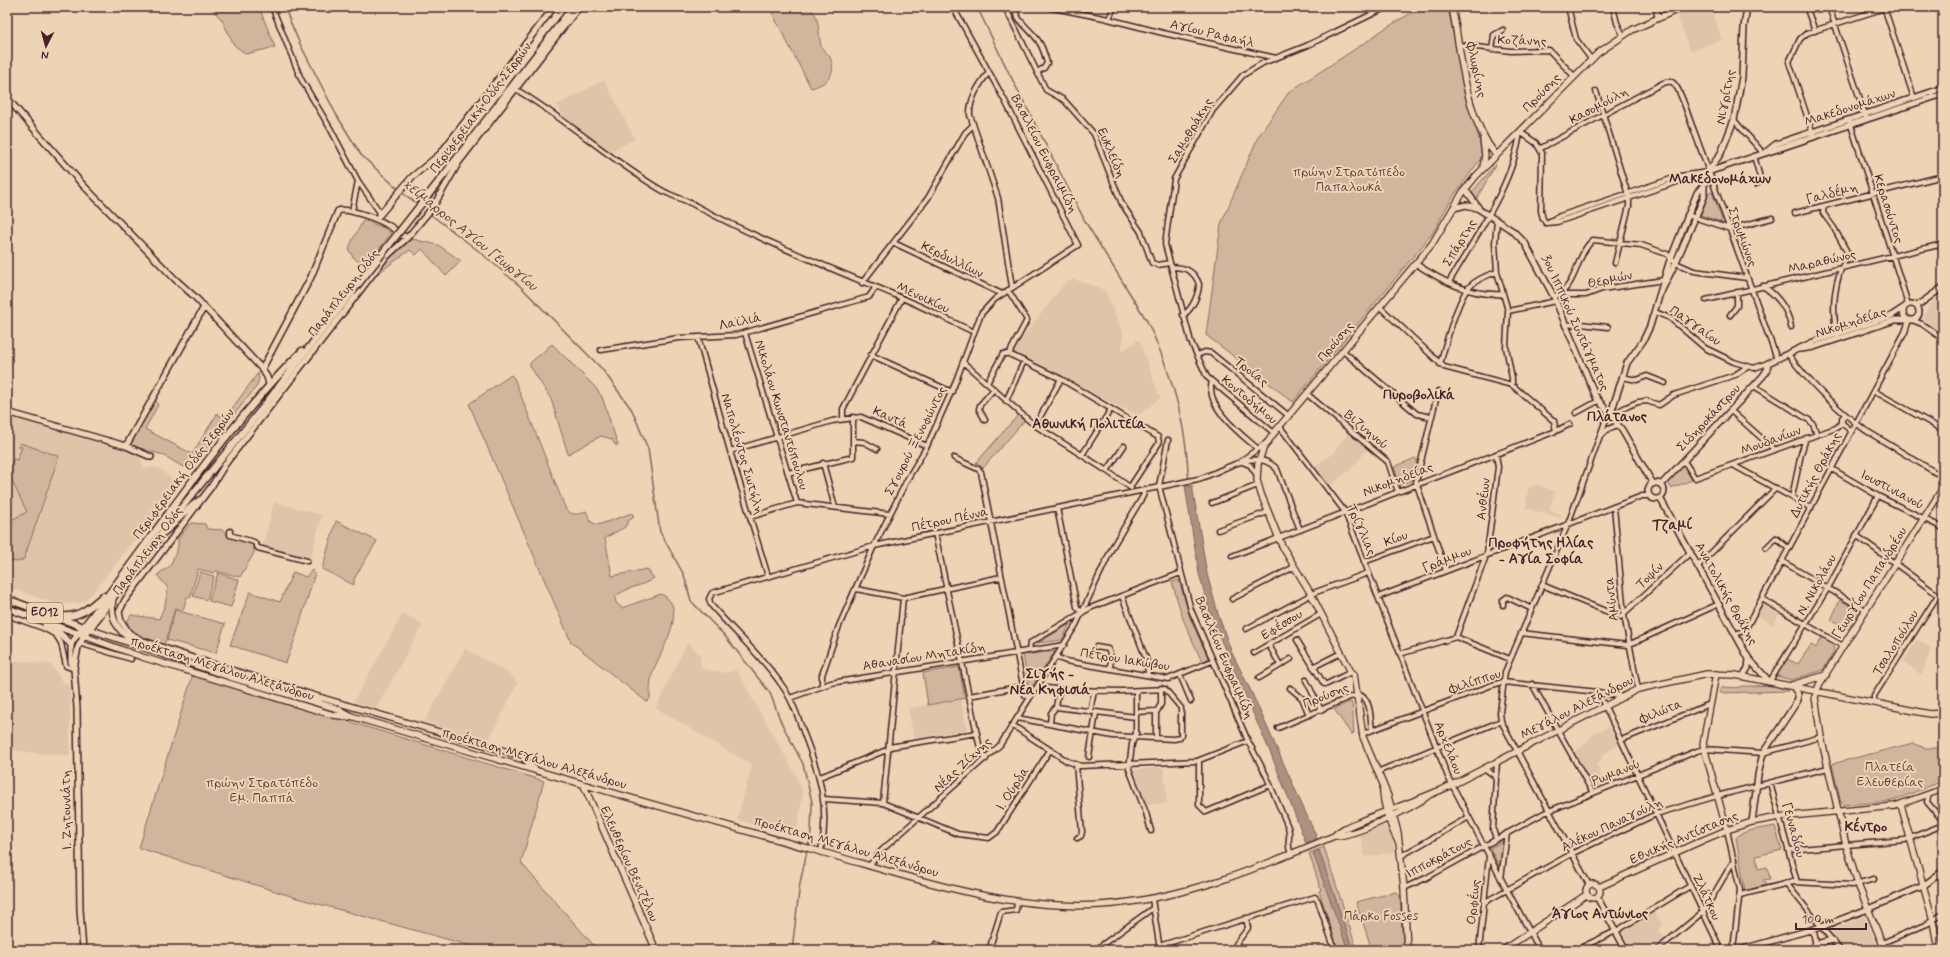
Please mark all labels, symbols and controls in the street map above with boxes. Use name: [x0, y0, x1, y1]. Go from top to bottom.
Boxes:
street label: Αγίου Ραφαήλ: [1168, 16, 1256, 52]
north arrow: [26, 26, 66, 66]
street label: Κοζάνης: [1497, 32, 1547, 50]
street label: Περιφερειακή Οδός Σερρών: [426, 39, 536, 177]
street label: Φλωρίνης: [1462, 40, 1490, 100]
text: N: [41, 48, 49, 62]
street label: Νιγρίτης: [1712, 68, 1740, 126]
street label: Προύσης: [1519, 70, 1565, 116]
street label: Κασομούλη: [1567, 83, 1631, 129]
street label: Μακεδονομάχων: [1802, 85, 1898, 131]
street label: Βασιλείου Ευφραιμίδη: [1007, 92, 1081, 216]
street label: Σαμοθράκης: [1165, 95, 1217, 167]
street label: Ευκλείδη: [1093, 125, 1129, 181]
park label: πρώην Στρατόπεδο Παπαλουκά: [1293, 164, 1405, 196]
district label: Μακεδονομάχων: [1669, 170, 1772, 188]
street label: Κερασούντος: [1869, 172, 1907, 246]
water label: χείμαρρος Αγίου Γεωργίου: [399, 175, 542, 296]
street label: Γαλδέμη: [1804, 179, 1860, 209]
street label: Στρυμώνος: [1723, 205, 1761, 270]
street label: Σπάρτης: [1439, 216, 1481, 270]
street label: Κερδυλλίων: [918, 238, 986, 283]
street label: Παράπλευρη Οδός: [304, 246, 384, 340]
street label: Μαραθώνος: [1786, 246, 1858, 278]
street label: 3ου Ιππικού Συντάγματος: [1537, 252, 1613, 394]
street label: Θερμών: [1586, 267, 1634, 293]
street label: Μενοικίου: [894, 278, 952, 318]
street label: Παγγαίου: [1666, 302, 1724, 350]
street label: Νικομηδείας: [1813, 303, 1889, 343]
street label: Λαϊλιά: [717, 309, 763, 335]
street label: Προύσης: [1314, 318, 1358, 366]
street label: Νικολάου Κωνσταντόπουλου: [750, 338, 812, 492]
street label: Τροίας: [1230, 353, 1272, 391]
street label: Κοντοδήμου: [1218, 372, 1280, 428]
street label: Σιδηροκάστρου: [1673, 380, 1745, 455]
street label: Σγουρού Ξενοφώντος: [881, 383, 951, 499]
district label: Πυροβολικά: [1383, 386, 1455, 404]
street label: Ναπολέοντος Σωτήλη: [717, 391, 767, 517]
street label: Καντά: [870, 403, 910, 433]
street label: Περιφερειακή Οδός Σερρών: [129, 405, 239, 543]
street label: Βιζυηνού: [1340, 406, 1392, 454]
district label: Πλάτανος: [1587, 408, 1647, 426]
district label: Αθωνική Πολιτεία: [1032, 415, 1146, 433]
street label: Μουδανίων: [1738, 422, 1804, 460]
street label: Δυτικής Θράκης: [1786, 429, 1846, 521]
street label: Νικομηδείας: [1360, 459, 1436, 501]
street label: Ιουστινιανού: [1857, 466, 1927, 514]
street label: Ανθέων: [1473, 477, 1495, 521]
street label: Τρίγλιας: [1342, 502, 1380, 559]
street label: Παράπλευρη Οδός: [109, 503, 187, 599]
street label: Πέτρου Πέννα: [910, 504, 990, 536]
district label: Τζαμί: [1651, 516, 1693, 534]
street label: Γεωργίου Παπανδρέου: [1829, 524, 1911, 642]
street label: Κίου: [1382, 527, 1410, 551]
district label: Προφήτης Ηλίας - Αγία Σοφία: [1489, 534, 1593, 568]
street label: Ανατολικής Θράκης: [1691, 539, 1762, 649]
street label: Γράμμου: [1420, 543, 1474, 577]
street label: Ν. Νικολάου: [1793, 551, 1841, 619]
street label: Τοψίν: [1633, 559, 1668, 593]
street label: Αμύντα: [1601, 576, 1623, 622]
street label: Βασιλείου Ευφραιμίδη: [1191, 594, 1257, 722]
road number: ΕΟ12: [27, 603, 63, 623]
street label: Εφέσσου: [1258, 606, 1306, 644]
street label: Τσαλοπούλου: [1869, 607, 1923, 679]
street label: προέκταση Μεγάλου Αλεξάνδρου: [128, 633, 316, 705]
street label: Αθανασίου Μητακίδη: [861, 639, 987, 675]
street label: Πέτρου Ιακώβου: [1079, 645, 1171, 675]
district label: Σιγής - Νέα Κηφισιά: [1010, 665, 1090, 699]
street label: Φιλίππου: [1446, 666, 1503, 699]
street label: Μεγάλου Αλεξάνδρου: [1517, 672, 1637, 744]
street label: Προύσης: [1301, 679, 1352, 713]
street label: Φιλώτα: [1636, 696, 1685, 729]
street label: Αρχελάου: [1430, 719, 1466, 777]
street label: προέκταση Μεγάλου Αλεξάνδρου: [440, 724, 628, 794]
street label: Νέας Ζίχνης: [930, 733, 996, 796]
street label: Ρωμανού: [1589, 756, 1643, 790]
park label: Πλατεία Ελευθερίας: [1857, 759, 1923, 791]
street label: Ι. Ούρδα: [993, 764, 1033, 814]
street label: Ι. Ζητουνιάτη: [58, 770, 76, 850]
park label: πρώην Στρατόπεδο Εμ. Παππά: [206, 775, 318, 807]
street label: Αλέκου Παναγούλη: [1559, 794, 1665, 856]
street label: Γενναδίου: [1778, 801, 1809, 859]
street label: Ελευθερίου Βενιζέλου: [596, 804, 662, 925]
street label: Εθνικής Αντίστασης: [1627, 807, 1741, 869]
street label: προέκταση Μεγάλου Αλεξάνδρου: [752, 812, 940, 882]
district label: Κέντρο: [1845, 817, 1887, 836]
street label: Ιπποκράτους: [1403, 833, 1475, 883]
street label: Ζλάτκου: [1688, 871, 1724, 923]
street label: Ορφέως: [1463, 878, 1485, 926]
district label: Άγιος Αντώνιος: [1552, 905, 1648, 923]
scale bar: [1796, 905, 1866, 931]
park label: Πάρκο Fosses: [1344, 908, 1418, 925]
text: 100 m: [1802, 912, 1834, 928]

